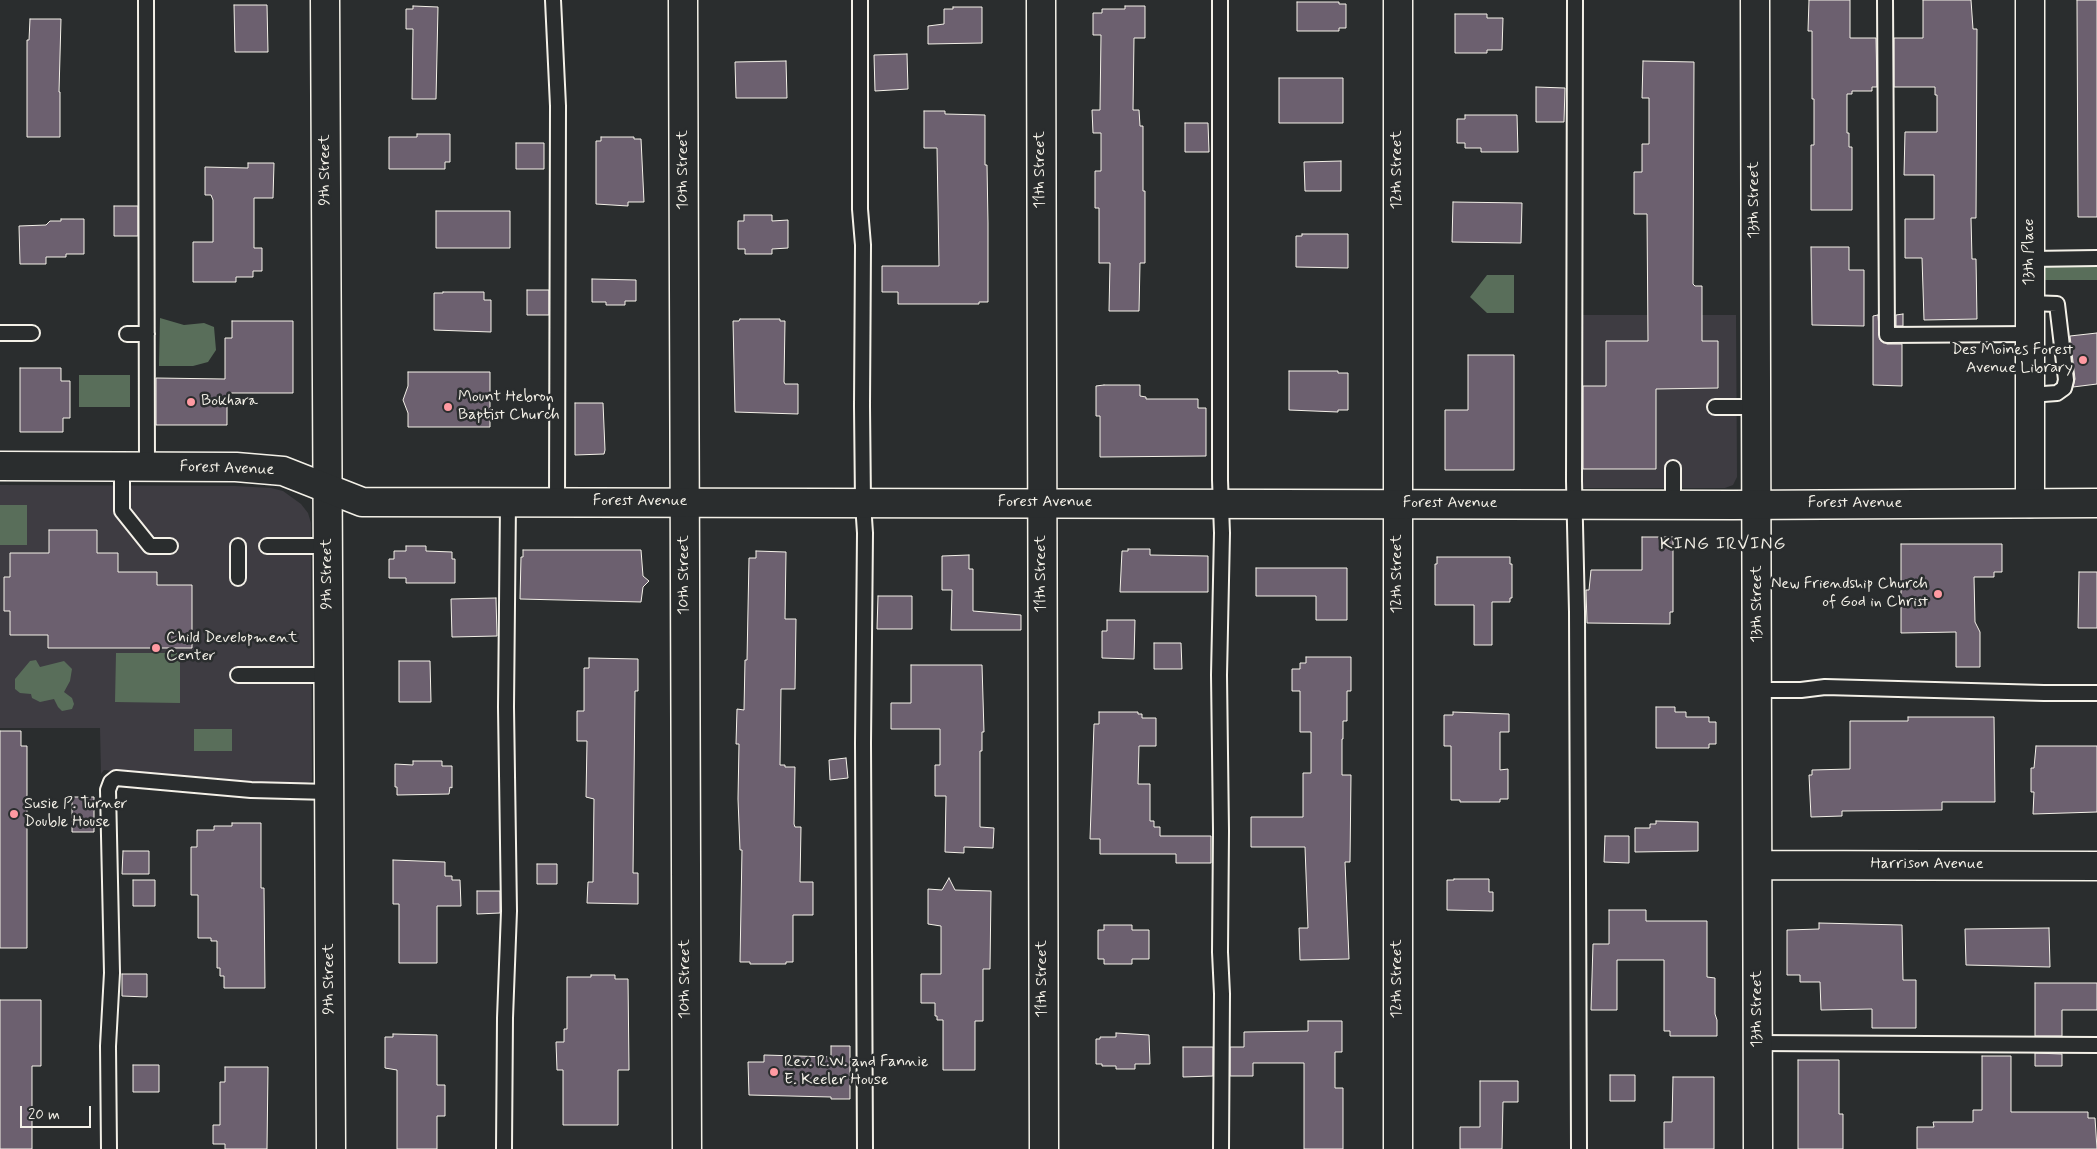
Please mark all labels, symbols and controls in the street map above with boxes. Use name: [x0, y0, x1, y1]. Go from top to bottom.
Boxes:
street label: 10th Street: [674, 130, 694, 210]
street label: 12th Street: [1388, 130, 1408, 210]
street label: 11th Street: [1031, 131, 1051, 209]
street label: 9th Street: [316, 134, 336, 206]
street label: 13th Street: [1745, 161, 1765, 239]
street label: 13th Place: [2020, 219, 2040, 285]
place label: Des Moines Forest Avenue Library: [1951, 341, 2073, 379]
marker: Des Moines Forest Avenue Library: [2077, 354, 2089, 366]
place label: Mount Hebron Baptist Church: [458, 388, 560, 426]
place label: Bokhara: [201, 392, 258, 412]
marker: Bokhara: [185, 396, 197, 408]
marker: Mount Hebron Baptist Church: [442, 401, 454, 413]
street label: Forest Avenue: [179, 458, 275, 480]
street label: Forest Avenue: [593, 492, 687, 512]
street label: Forest Avenue: [998, 493, 1092, 513]
street label: Forest Avenue: [1403, 494, 1497, 514]
street label: Forest Avenue: [1808, 494, 1902, 514]
street label: 12th Street: [1388, 534, 1408, 614]
district label: KING IRVING: [1658, 534, 1788, 556]
street label: 10th Street: [675, 535, 695, 615]
street label: 11th Street: [1032, 535, 1052, 613]
street label: 9th Street: [318, 538, 338, 610]
street label: 13th Street: [1748, 565, 1768, 643]
place label: New Friendship Church of God in Christ: [1771, 575, 1928, 613]
marker: New Friendship Church of God in Christ: [1932, 588, 1944, 600]
place label: Child Development Center: [166, 629, 298, 667]
marker: Child Development Center: [150, 642, 162, 654]
place label: Susie P. Turner Double House: [24, 795, 128, 833]
marker: Susie P. Turner Double House: [8, 808, 20, 820]
street label: Harrison Avenue: [1870, 855, 1984, 875]
street label: 10th Street: [676, 939, 696, 1019]
street label: 12th Street: [1388, 939, 1408, 1019]
street label: 11th Street: [1033, 940, 1053, 1018]
street label: 9th Street: [320, 943, 340, 1015]
street label: 13th Street: [1748, 970, 1768, 1048]
place label: Rev. R.W. and Fannie E. Keeler House: [784, 1053, 929, 1091]
marker: Rev. R.W. and Fannie E. Keeler House: [768, 1066, 780, 1078]
scale bar: [22, 1096, 94, 1128]
text: 20 m: [28, 1105, 60, 1125]

